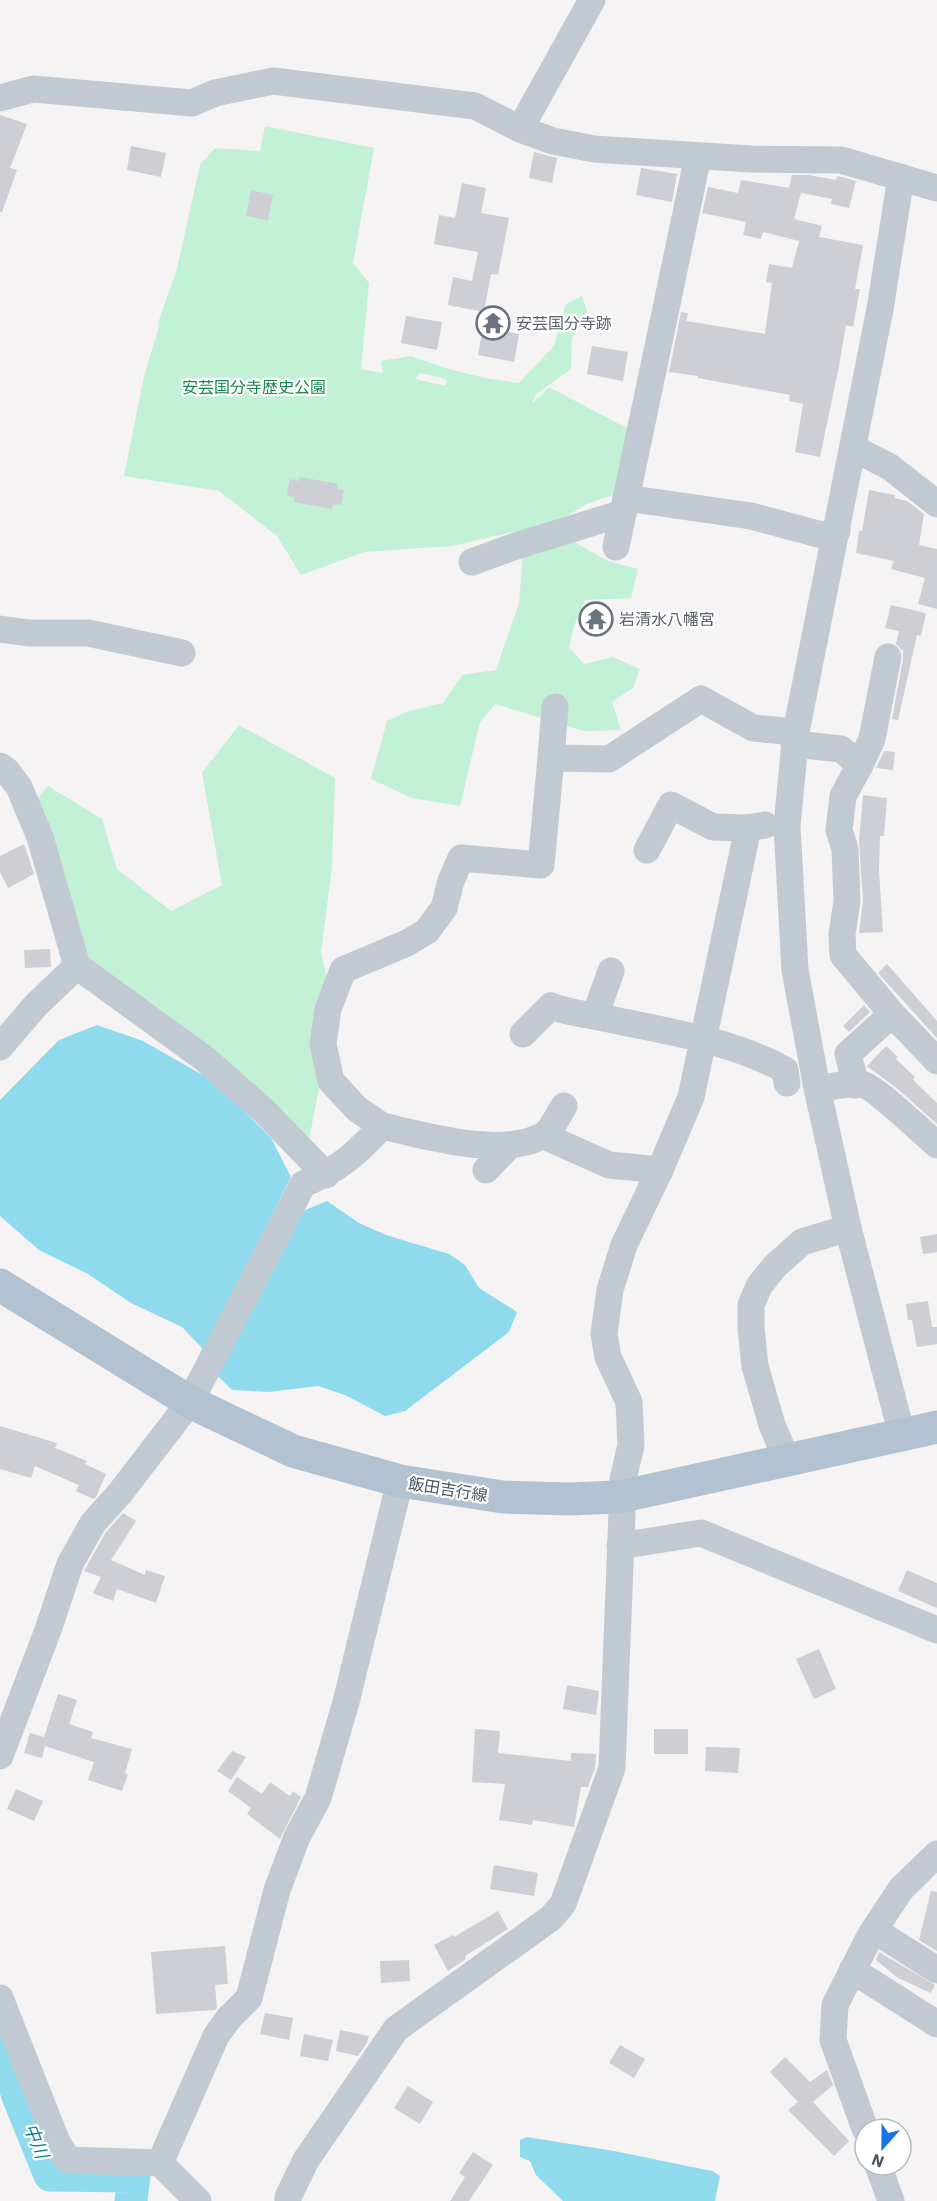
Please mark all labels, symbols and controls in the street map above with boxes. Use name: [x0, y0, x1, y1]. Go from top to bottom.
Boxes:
temple icon: 安芸国分寺跡: [475, 305, 511, 341]
place label: 安芸国分寺跡: [516, 313, 612, 333]
park label: 安芸国分寺歴史公園: [182, 377, 326, 397]
temple icon: 岩清水八幡宮: [578, 601, 614, 637]
place label: 岩清水八幡宮: [619, 609, 715, 629]
street label: 飯田吉行線: [407, 1473, 489, 1505]
north arrow: [853, 2117, 913, 2177]
water label: 中川: [19, 2120, 55, 2164]
text: N: [869, 2150, 887, 2172]

